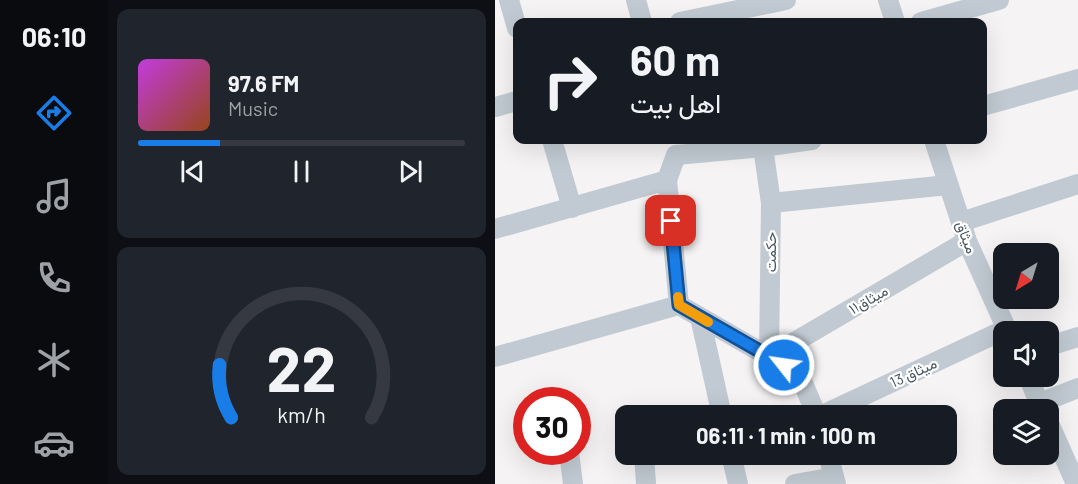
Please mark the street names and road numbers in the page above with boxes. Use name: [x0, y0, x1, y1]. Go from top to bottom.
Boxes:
street label: میثاق: [952, 218, 981, 256]
street label: حکمت: [761, 232, 779, 272]
street label: میثاق۱۱: [845, 281, 891, 318]
street label: میثاق 13: [887, 353, 940, 392]

